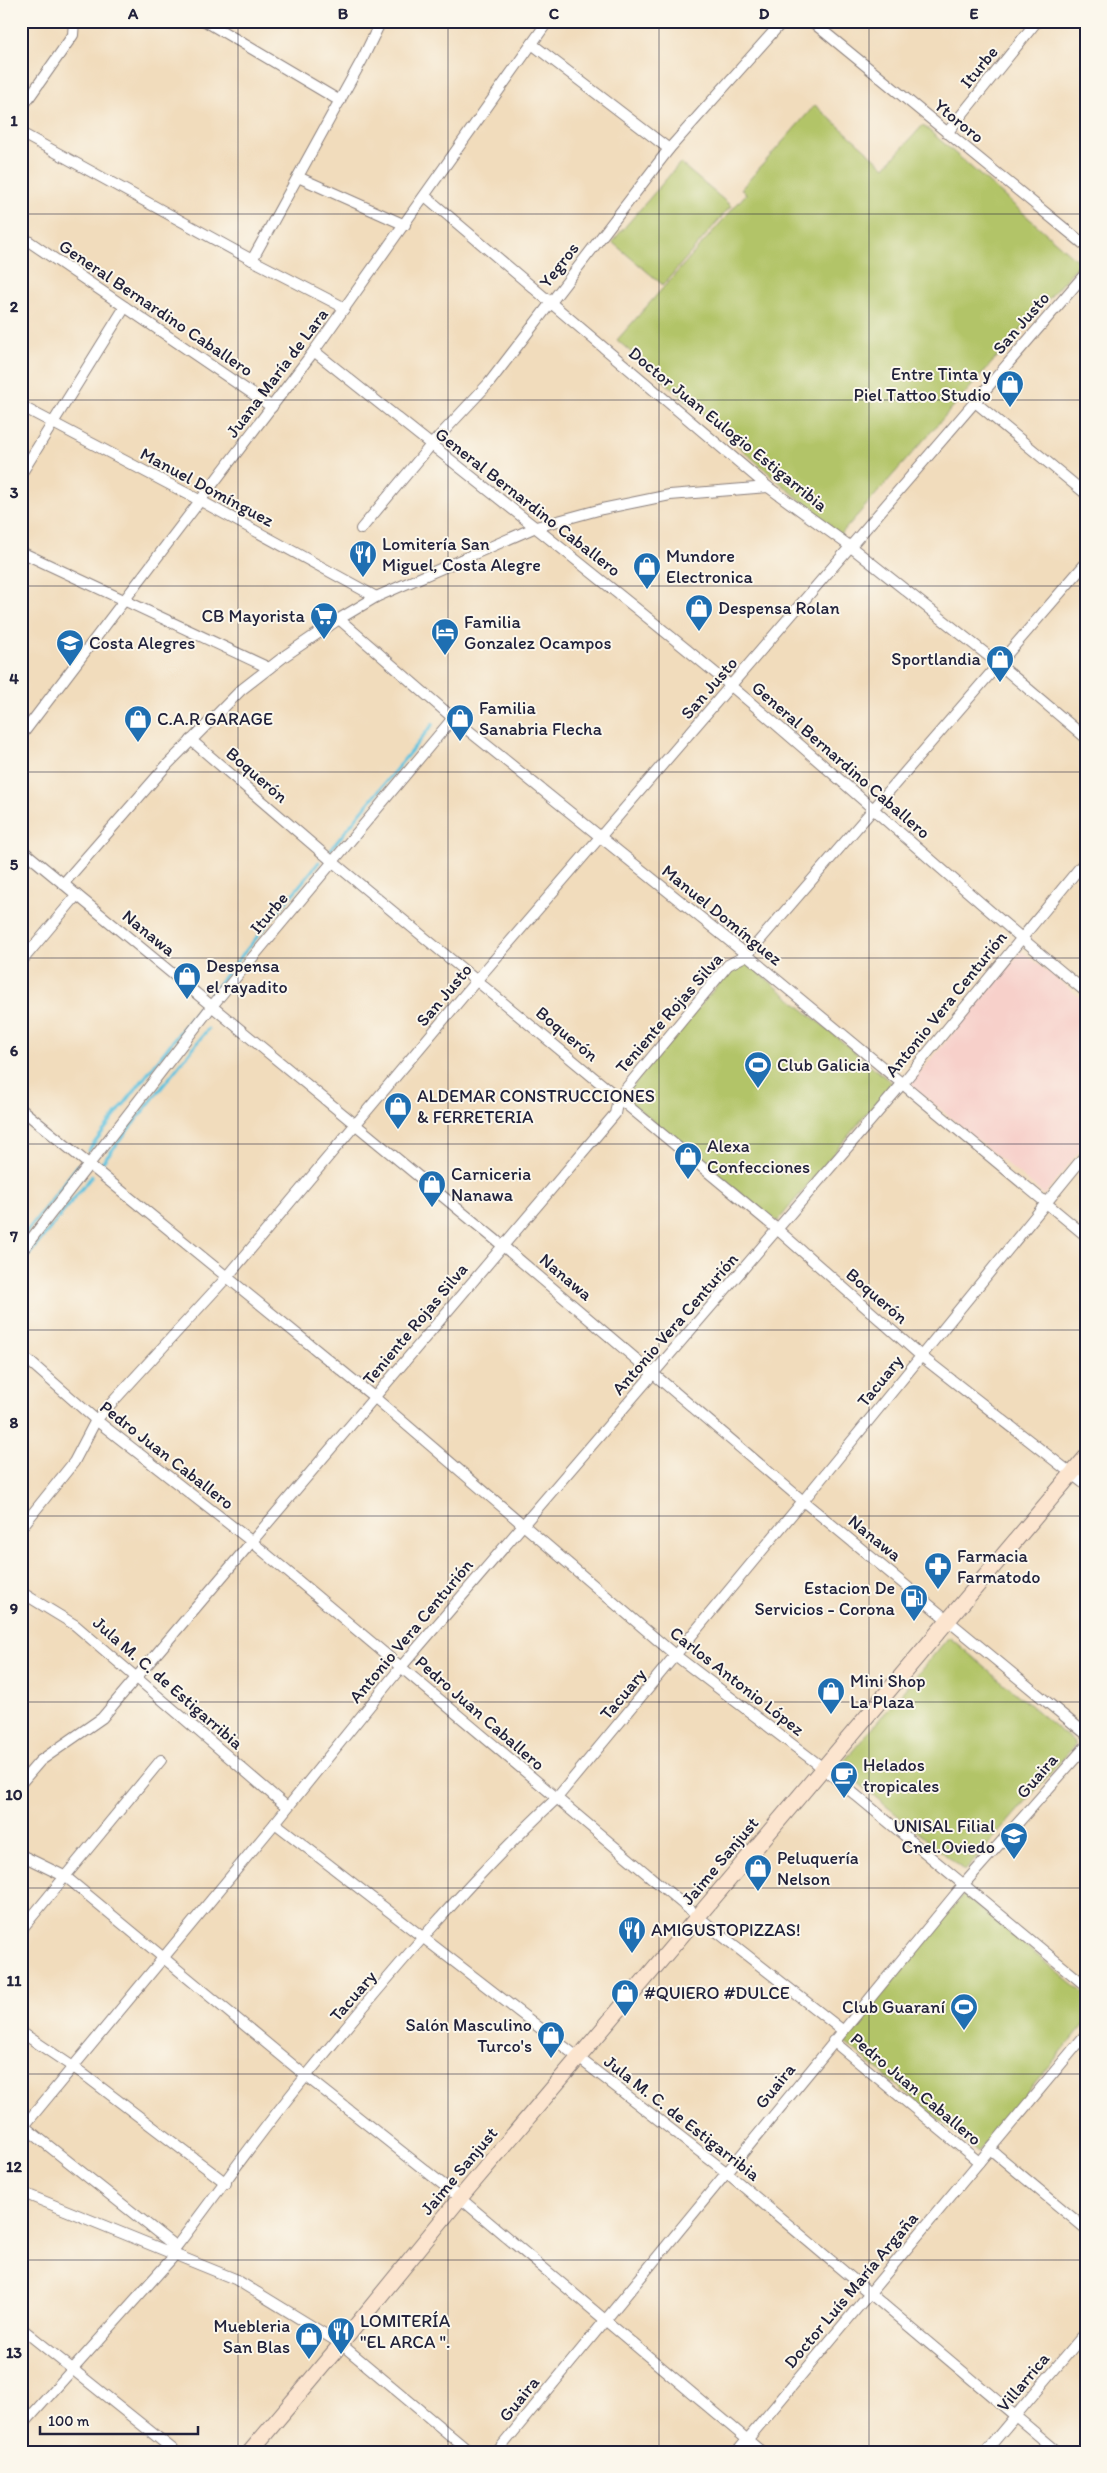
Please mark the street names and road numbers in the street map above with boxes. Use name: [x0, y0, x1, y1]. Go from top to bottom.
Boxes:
street label: Iturbe: [955, 41, 1003, 93]
street label: Ytororo: [929, 94, 989, 148]
street label: General Bernardino Caballero: [55, 235, 257, 381]
street label: Yegros: [534, 238, 584, 292]
street label: San Justo: [988, 287, 1054, 359]
street label: Juana María de Lara: [221, 304, 333, 442]
street label: Doctor Juan Eulogio Estigarribia: [624, 342, 833, 517]
street label: General Bernardino Caballero: [431, 423, 625, 581]
street label: Manuel Domínguez: [136, 442, 278, 532]
street label: San Justo: [676, 652, 742, 724]
street label: General Bernardino Caballero: [747, 676, 935, 844]
street label: Boquerón: [222, 742, 292, 808]
street label: Manuel Domínguez: [657, 860, 787, 971]
street label: Iturbe: [245, 887, 293, 939]
street label: Nanawa: [118, 905, 181, 962]
street label: Antonio Vera Centurión: [880, 926, 1012, 1081]
street label: Teniente Rojas Silva: [611, 948, 727, 1078]
street label: San Justo: [411, 959, 477, 1031]
street label: Boquerón: [531, 1002, 603, 1066]
street label: Antonio Vera Centurión: [607, 1248, 743, 1400]
street label: Nanawa: [535, 1249, 597, 1306]
street label: Teniente Rojas Silva: [358, 1259, 472, 1389]
street label: Boquerón: [842, 1263, 912, 1329]
street label: Tacuary: [852, 1350, 908, 1411]
street label: Pedro Juan Caballero: [95, 1396, 239, 1514]
street label: Nanawa: [844, 1510, 907, 1567]
street label: Antonio Vera Centurión: [344, 1554, 478, 1708]
street label: Jula M. C. de Estigarribia: [88, 1612, 248, 1755]
street label: Carlos Antonio López: [665, 1622, 809, 1740]
street label: Pedro Juan Caballero: [411, 1651, 549, 1775]
street label: Tacuary: [595, 1663, 651, 1724]
street label: Guaira: [1012, 1749, 1063, 1803]
street label: Jaime Sanjust: [677, 1812, 763, 1910]
street label: Tacuary: [325, 1966, 381, 2026]
street label: Pedro Juan Caballero: [846, 2028, 986, 2150]
street label: Jula M. C. de Estigarribia: [600, 2050, 765, 2186]
street label: Guaira: [750, 2058, 800, 2113]
street label: Jaime Sanjust: [416, 2122, 502, 2220]
street label: Doctor Luís María Argaña: [779, 2207, 923, 2373]
street label: Villarrica: [992, 2347, 1055, 2416]
street label: Guaira: [494, 2371, 544, 2426]

